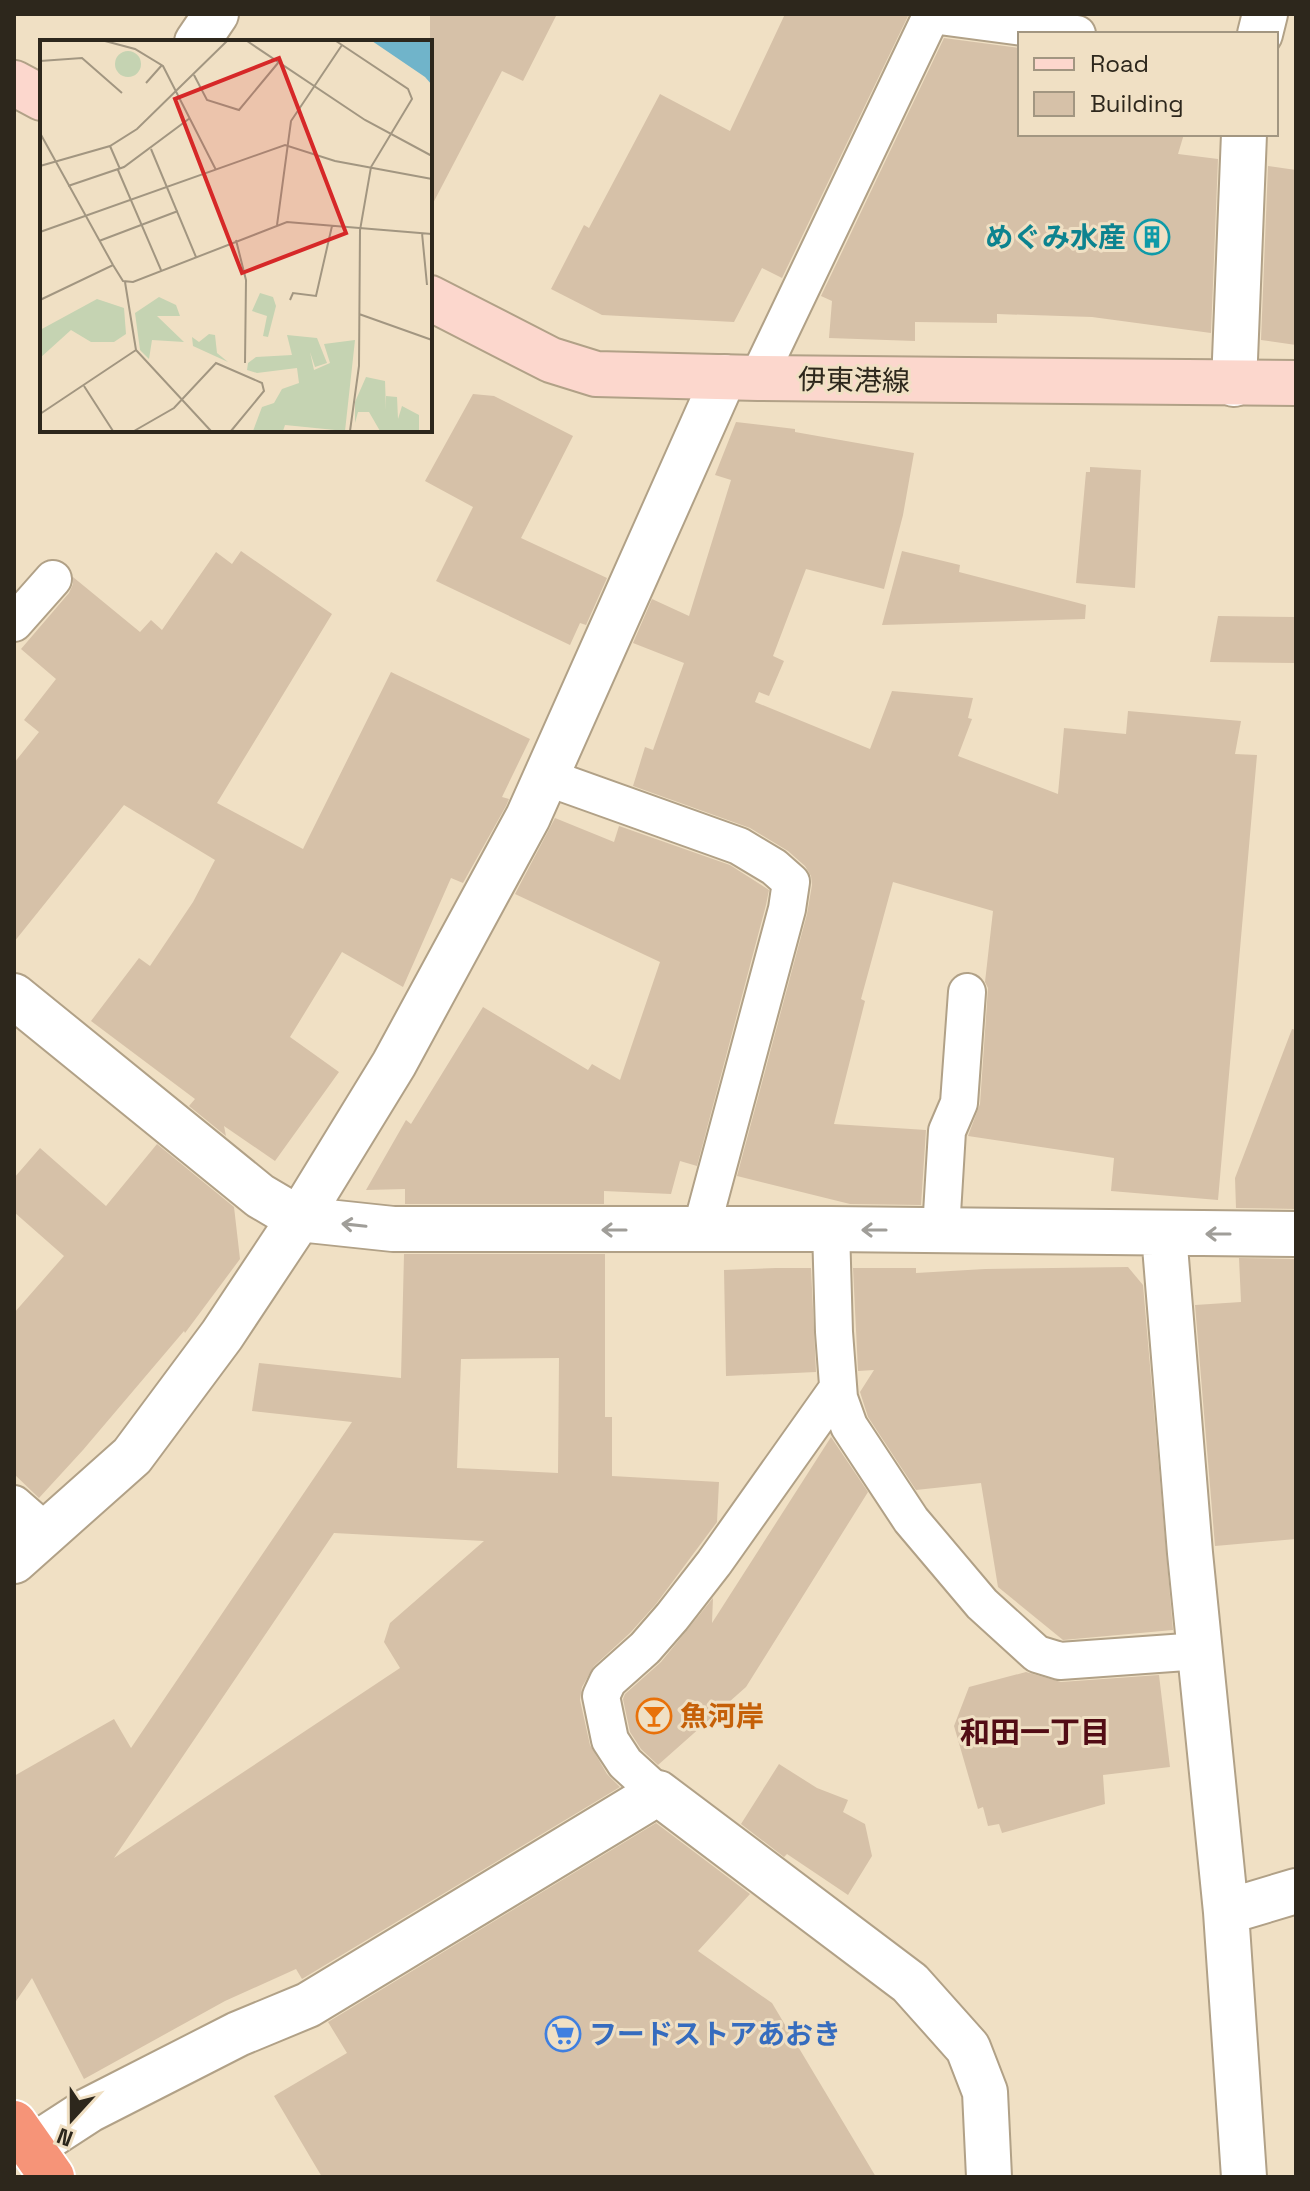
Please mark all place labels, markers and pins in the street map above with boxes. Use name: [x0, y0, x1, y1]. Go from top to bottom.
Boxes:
building icon: めぐみ水産: [1133, 218, 1171, 256]
place label: めぐみ水産: [985, 219, 1126, 255]
bar icon: 魚河岸: [635, 1697, 673, 1735]
place label: 魚河岸: [680, 1698, 764, 1734]
supermarket icon: フードストアあおき: [544, 2015, 582, 2053]
place label: フードストアあおき: [589, 2016, 841, 2052]

